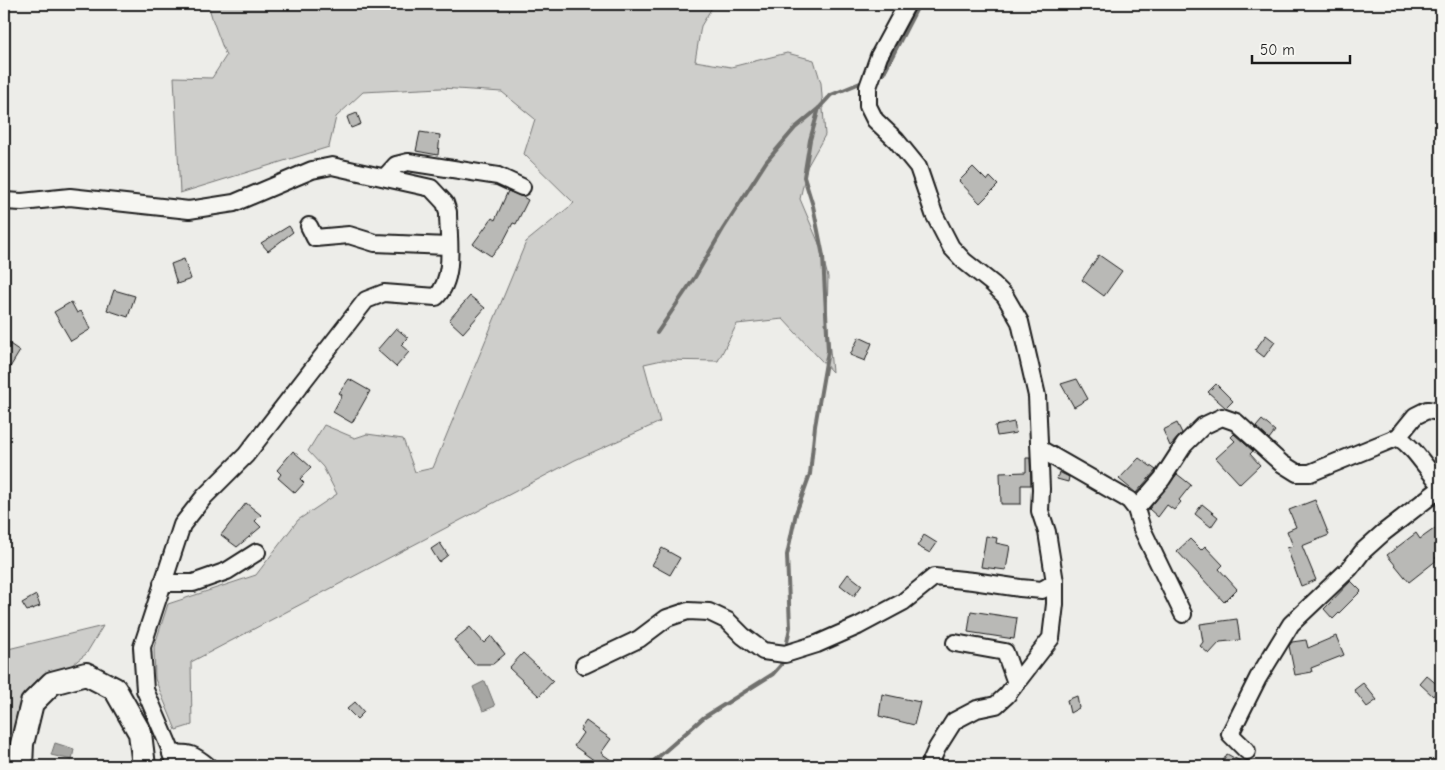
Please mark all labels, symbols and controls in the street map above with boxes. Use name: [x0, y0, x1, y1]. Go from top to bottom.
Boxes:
scale bar: [1252, 32, 1350, 64]
text: 50 m: [1260, 41, 1295, 59]

